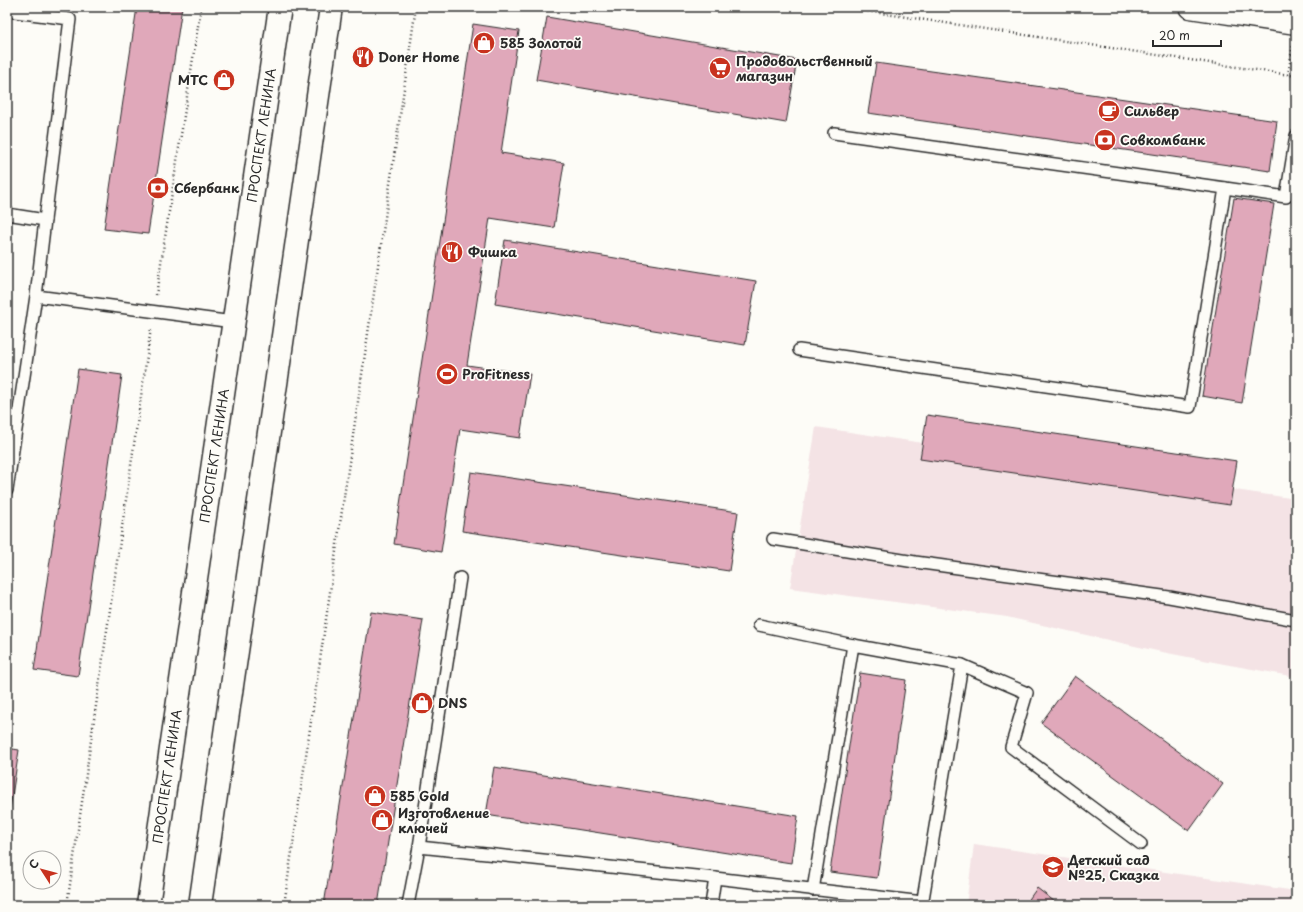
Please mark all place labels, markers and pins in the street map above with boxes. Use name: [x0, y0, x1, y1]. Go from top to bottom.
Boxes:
shop icon: 585 Золотой: [471, 30, 497, 56]
place label: 585 Золотой: [500, 33, 582, 52]
restaurant icon: Doner Home: [350, 44, 376, 70]
place label: Doner Home: [378, 47, 460, 66]
place label: Продовольственный магазин: [736, 51, 873, 85]
supermarket icon: Продовольственный магазин: [707, 55, 733, 81]
shop icon: МТС: [211, 67, 237, 93]
place label: МТС: [178, 70, 208, 89]
cafe icon: Сильвер: [1096, 98, 1122, 124]
place label: Сильвер: [1124, 101, 1179, 120]
bank icon: Совкомбанк: [1092, 127, 1118, 153]
place label: Совкомбанк: [1120, 130, 1206, 149]
bank icon: Сбербанк: [145, 175, 171, 201]
place label: Сбербанк: [174, 178, 240, 197]
restaurant icon: Фишка: [439, 239, 465, 265]
place label: Фишка: [468, 242, 517, 261]
sports icon: ProFitness: [434, 361, 460, 387]
place label: ProFitness: [462, 364, 530, 383]
shop icon: DNS: [409, 690, 435, 716]
place label: DNS: [438, 693, 467, 712]
shop icon: 585 Gold: [362, 783, 388, 809]
place label: 585 Gold: [390, 786, 449, 805]
place label: Изготовление ключей: [398, 803, 489, 837]
shop icon: Изготовление ключей: [369, 807, 395, 833]
place label: Детский сад №25, Сказка: [1067, 850, 1160, 884]
school or university icon: Детский сад №25, Сказка: [1040, 854, 1066, 880]

